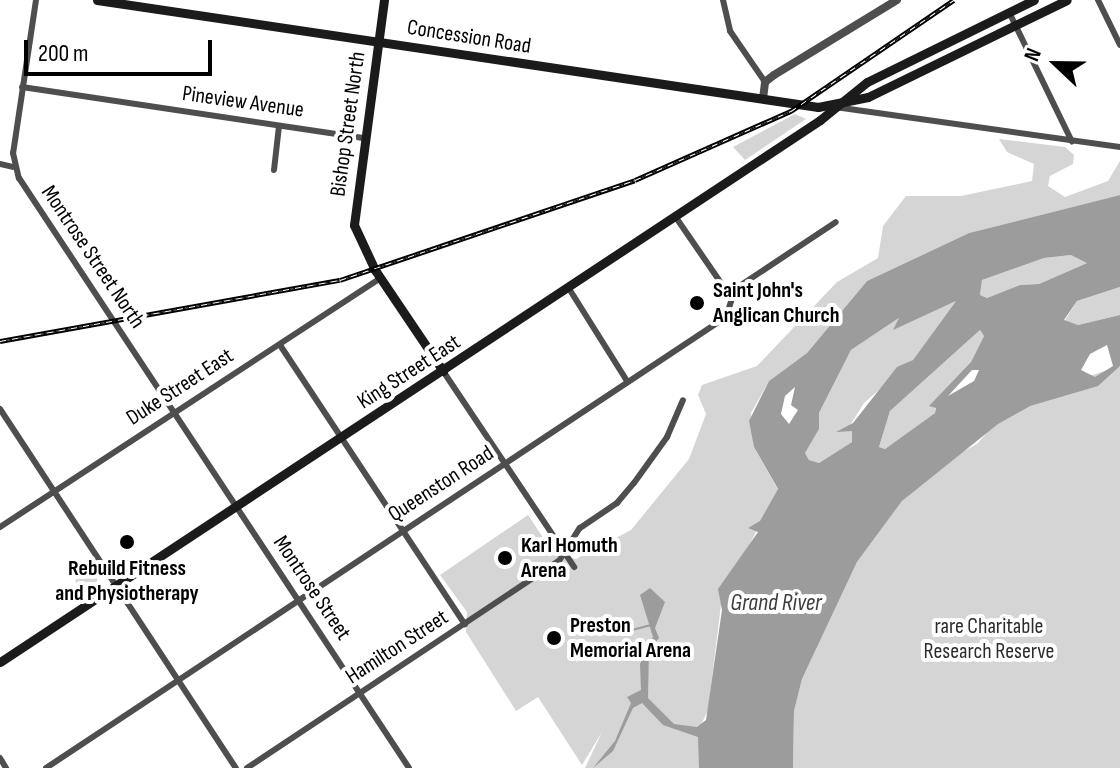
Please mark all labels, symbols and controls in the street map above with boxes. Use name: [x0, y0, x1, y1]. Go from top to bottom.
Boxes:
street label: Concession Road: [405, 14, 533, 60]
scale bar: [28, 24, 216, 74]
north arrow: [1016, 24, 1096, 104]
text: 200 m: [38, 39, 89, 68]
text: N: [1019, 44, 1048, 65]
street label: Bishop Street North: [325, 50, 371, 198]
street label: Pineview Avenue: [181, 80, 305, 124]
street label: Montrose Street North: [35, 180, 151, 334]
place label: Saint John's Anglican Church: [713, 277, 840, 328]
marker: Saint John's Anglican Church: [688, 294, 706, 312]
street label: King Street East: [353, 329, 465, 415]
street label: Duke Street East: [122, 343, 238, 431]
street label: Queenston Road: [383, 440, 499, 528]
street label: Montrose Street: [267, 531, 357, 645]
place label: Karl Homuth Arena: [521, 532, 618, 584]
marker: Rebuild Fitness and Physiotherapy: [118, 533, 136, 551]
marker: Karl Homuth Arena: [496, 549, 514, 567]
place label: Rebuild Fitness and Physiotherapy: [55, 555, 199, 606]
water label: Grand River: [730, 589, 822, 617]
street label: Hamilton Street: [341, 604, 453, 690]
place label: Preston Memorial Arena: [570, 612, 691, 664]
park label: rare Charitable Research Reserve: [924, 613, 1054, 664]
marker: Preston Memorial Arena: [545, 629, 563, 647]

